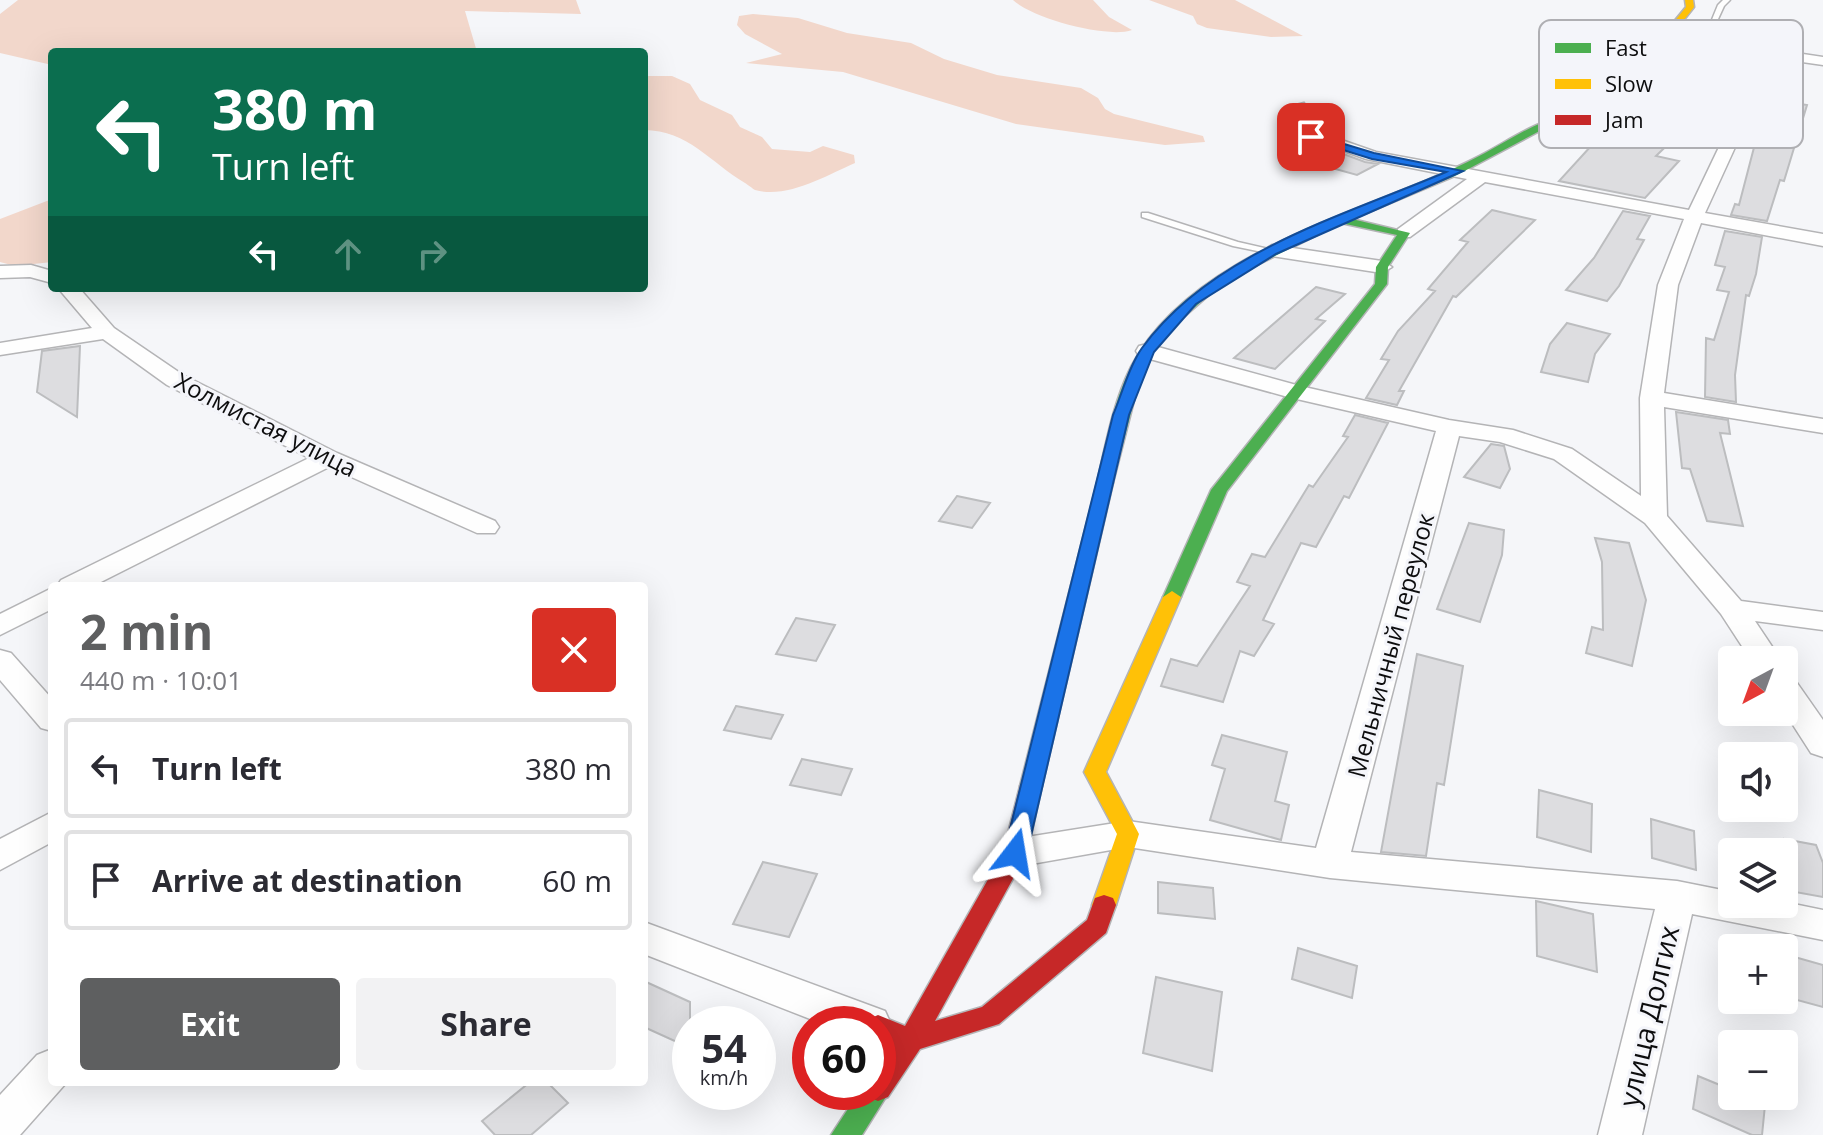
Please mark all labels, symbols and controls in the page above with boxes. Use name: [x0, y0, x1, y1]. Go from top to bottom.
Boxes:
legend: [1539, 20, 1803, 148]
text: Fast: [1605, 32, 1647, 62]
text: Slow: [1605, 68, 1653, 98]
text: 380 m: [212, 70, 378, 146]
icon: left: [80, 80, 184, 184]
pin: [1277, 103, 1345, 171]
text: Jam: [1603, 104, 1644, 134]
icon: arrive: [1289, 115, 1333, 159]
text: Turn left: [212, 142, 354, 191]
icon: left: [242, 232, 286, 276]
icon: ahead: [326, 232, 370, 276]
icon: right: [410, 232, 454, 276]
street label: Холмистая улица: [169, 364, 363, 484]
street label: Мельничный переулок: [1339, 509, 1441, 781]
text: 2 min: [80, 599, 213, 664]
button: close: [532, 608, 616, 692]
north arrow: [1718, 646, 1798, 726]
map controls: [1718, 646, 1798, 1110]
text: 440 m · 10:01: [80, 662, 242, 698]
button: sound: [1718, 742, 1798, 822]
icon: left: [84, 746, 128, 790]
text: Turn left: [152, 748, 282, 789]
text: 380 m: [525, 748, 612, 789]
position arrow: [973, 811, 1057, 895]
button: layers: [1718, 838, 1798, 918]
icon: arrive: [84, 858, 128, 902]
text: Arrive at destination: [152, 860, 463, 901]
text: 60 m: [542, 860, 612, 901]
street label: улица Долгих: [1609, 921, 1687, 1110]
button: +: [1718, 934, 1798, 1014]
button: Exit: [80, 978, 340, 1070]
button: Share: [356, 978, 616, 1070]
speed limit sign: 60: [792, 1006, 896, 1110]
text: 54: [701, 1020, 747, 1075]
button: −: [1718, 1030, 1798, 1110]
text: km/h: [700, 1064, 748, 1091]

